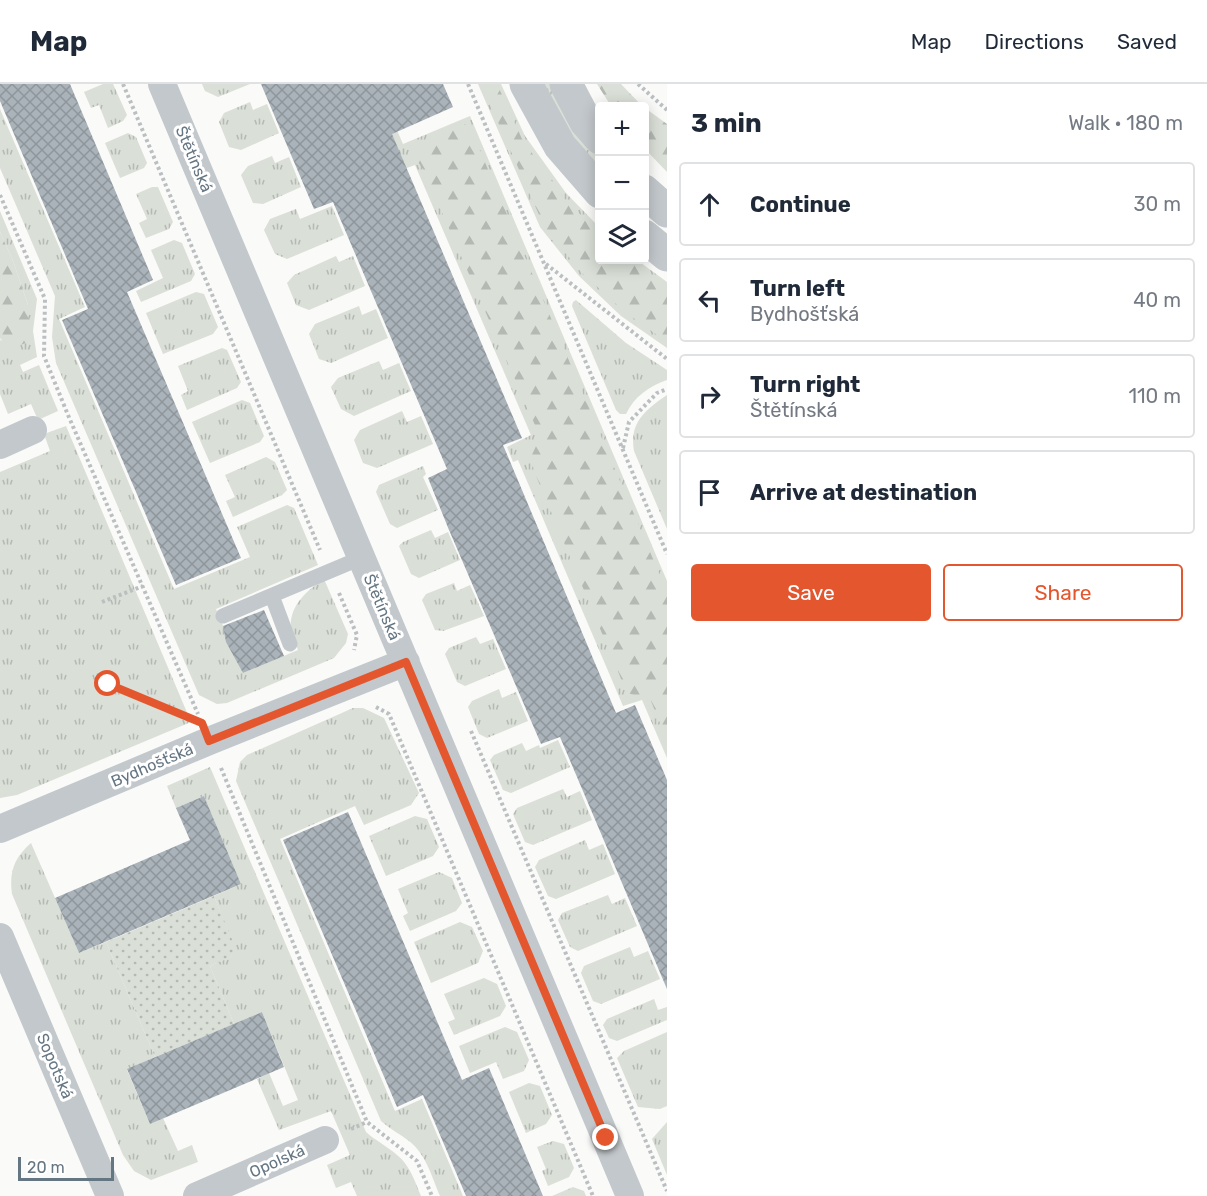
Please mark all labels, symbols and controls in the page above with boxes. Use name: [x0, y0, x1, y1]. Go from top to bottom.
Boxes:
text: Map: [30, 25, 87, 58]
text: Map: [911, 29, 952, 54]
text: Directions: [985, 29, 1084, 54]
text: Saved: [1117, 29, 1177, 54]
map controls: [595, 102, 649, 264]
button: +: [595, 102, 649, 156]
text: 3 min: [691, 108, 762, 139]
text: Walk · 180 m: [1068, 111, 1183, 135]
street label: Štětínská: [172, 123, 217, 195]
button: −: [595, 156, 649, 210]
icon: ahead: [693, 188, 726, 221]
text: Continue: [750, 191, 851, 218]
text: 30 m: [1134, 192, 1181, 216]
button: layers: [595, 210, 649, 264]
text: Turn left: [750, 275, 845, 302]
icon: left: [693, 284, 726, 317]
text: 40 m: [1133, 288, 1181, 312]
text: Bydhošťská: [750, 302, 859, 326]
text: Turn right: [750, 371, 860, 398]
icon: right: [693, 380, 726, 413]
text: 110 m: [1129, 384, 1181, 408]
text: Štětínská: [750, 398, 838, 422]
icon: arrive: [693, 476, 726, 509]
text: Arrive at destination: [750, 479, 977, 506]
button: Save: [691, 564, 931, 621]
button: Share: [943, 564, 1183, 621]
street label: Štětínská: [360, 571, 405, 643]
route start: [94, 670, 120, 696]
street label: Bydhošťská: [108, 739, 196, 791]
street label: Sopotská: [33, 1030, 77, 1102]
route end: [592, 1124, 618, 1150]
street label: Opolská: [246, 1140, 308, 1182]
scale bar: [18, 1154, 114, 1182]
text: 20 m: [27, 1158, 65, 1177]

